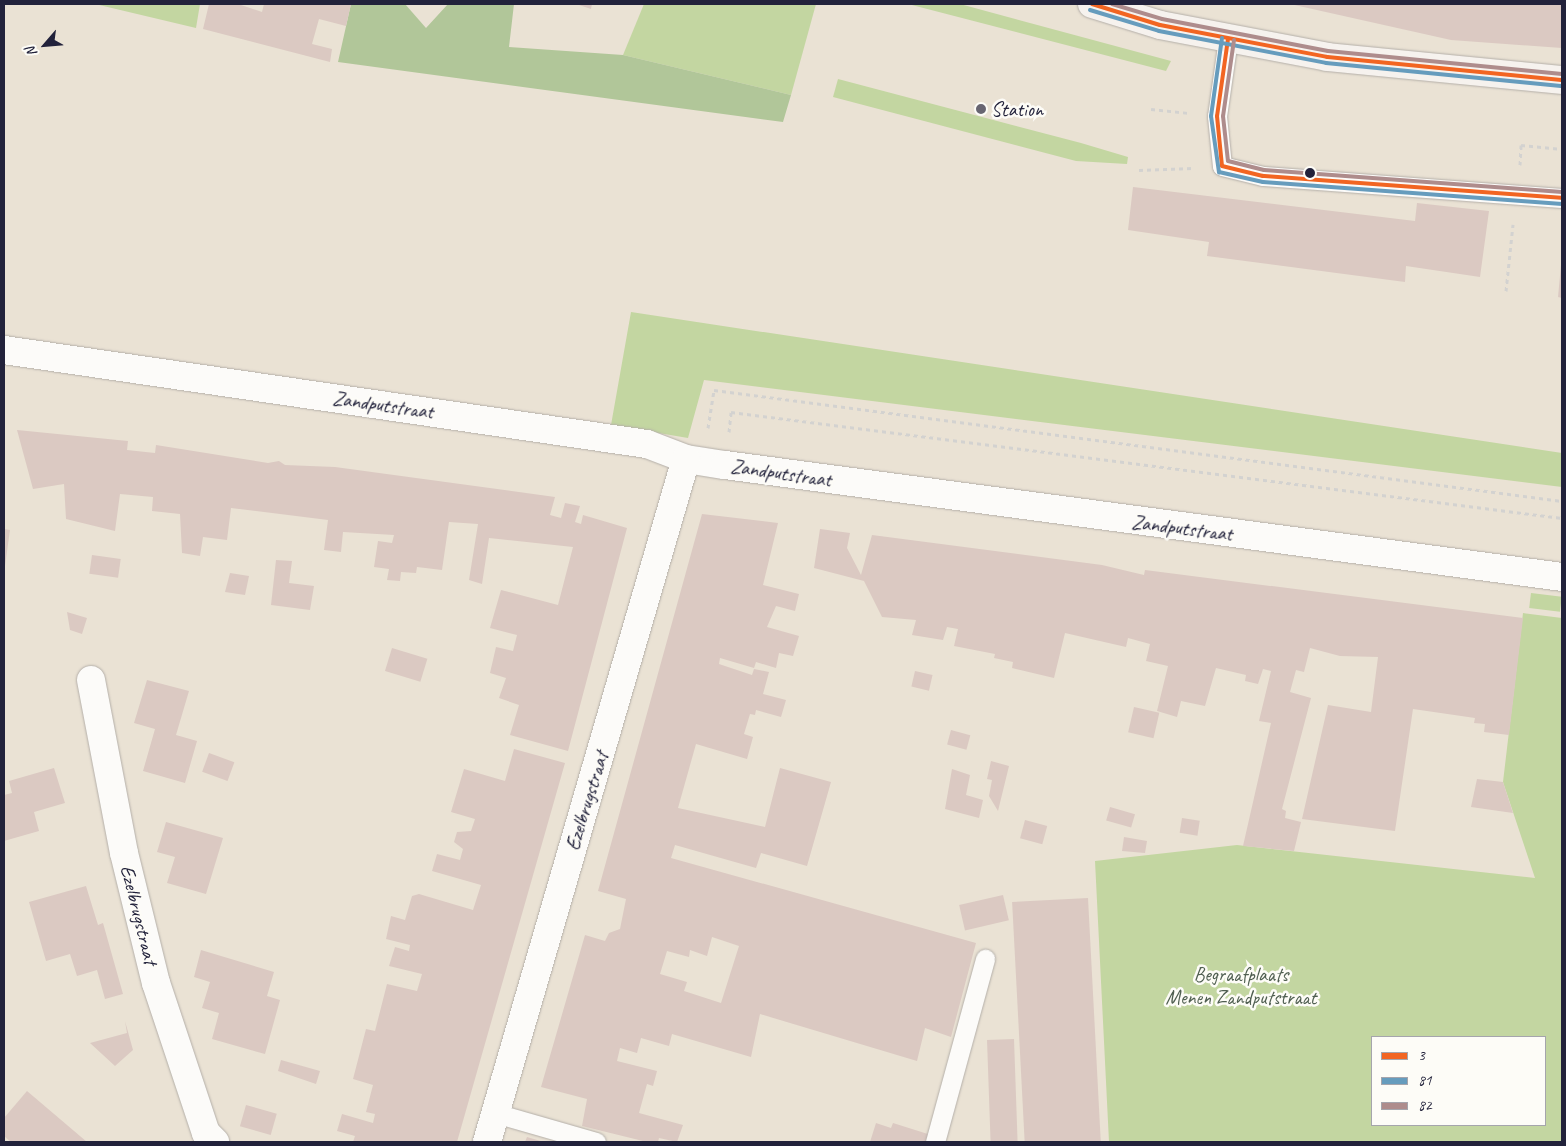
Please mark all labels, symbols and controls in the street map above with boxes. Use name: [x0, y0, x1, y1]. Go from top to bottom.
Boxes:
north arrow: [20, 20, 70, 70]
text: N: [22, 44, 41, 60]
place label: Station: [991, 97, 1043, 121]
marker: Station: [975, 103, 987, 115]
unlabelled marker: [1305, 168, 1315, 178]
street label: Zandputstraat: [331, 386, 435, 424]
street label: Zandputstraat: [729, 454, 833, 492]
street label: Zandputstraat: [1130, 510, 1234, 546]
street label: Ezelbrugstraat: [561, 749, 613, 853]
street label: Ezelbrugstraat: [115, 863, 163, 967]
park label: Begraafplaats Menen Zandputstraat: [1165, 963, 1317, 1010]
legend: [1371, 1036, 1546, 1126]
text: 3: [1418, 1046, 1425, 1065]
text: 81: [1418, 1071, 1432, 1090]
text: 82: [1418, 1096, 1432, 1115]

